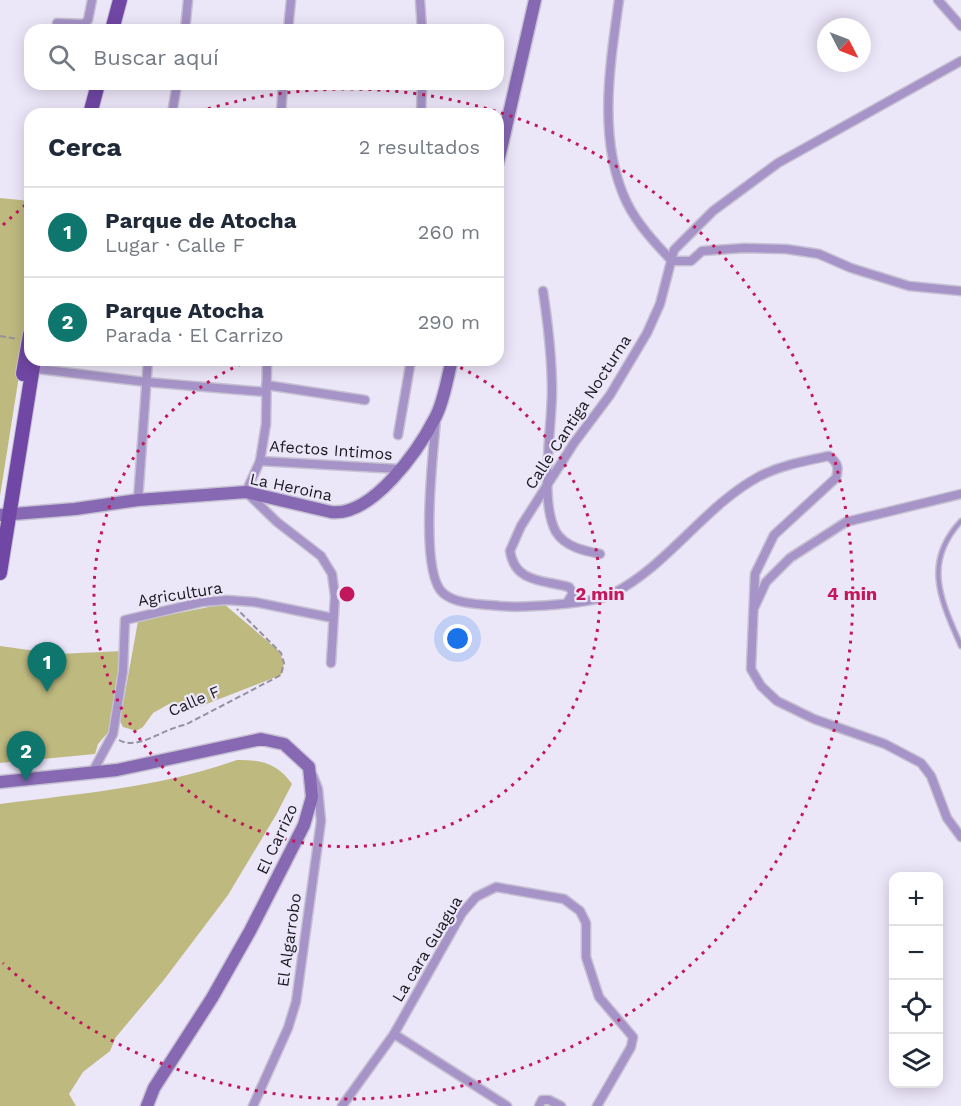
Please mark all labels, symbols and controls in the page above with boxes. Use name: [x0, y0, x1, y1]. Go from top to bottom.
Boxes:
north arrow: [817, 18, 871, 72]
search box: [24, 24, 504, 90]
icon: search: [45, 41, 78, 74]
text: Buscar aquí: [93, 45, 219, 70]
text: Cerca: [48, 132, 122, 162]
text: 2 resultados: [359, 135, 480, 159]
text: Parque de Atocha: [105, 208, 297, 233]
text: 1: [63, 220, 72, 244]
text: 260 m: [418, 220, 480, 244]
text: Lugar · Calle F: [105, 233, 245, 257]
text: Parque Atocha: [105, 298, 264, 323]
text: 2: [62, 310, 73, 334]
text: 290 m: [418, 310, 480, 334]
text: Parada · El Carrizo: [105, 323, 283, 347]
street label: Calle Cantiga Nocturna: [521, 331, 635, 493]
street label: Afectos Intimos: [269, 436, 393, 464]
street label: La Heroina: [248, 469, 334, 505]
street label: Agricultura: [136, 578, 224, 610]
text: 2 min: [575, 583, 625, 604]
text: 4 min: [827, 583, 877, 604]
centre of rings: [337, 584, 357, 604]
your location: [443, 624, 472, 653]
pin: 1: [28, 642, 66, 692]
street label: Calle F: [165, 682, 223, 720]
pin: 2: [6, 732, 46, 781]
street label: El Carrizo: [252, 801, 302, 877]
map controls: [889, 872, 943, 1088]
button: +: [889, 872, 943, 926]
street label: El Algarrobo: [273, 892, 305, 988]
street label: La cara Guagua: [388, 893, 466, 1005]
button: −: [889, 926, 943, 980]
button: locate: [889, 980, 943, 1034]
button: layers: [889, 1034, 943, 1088]

